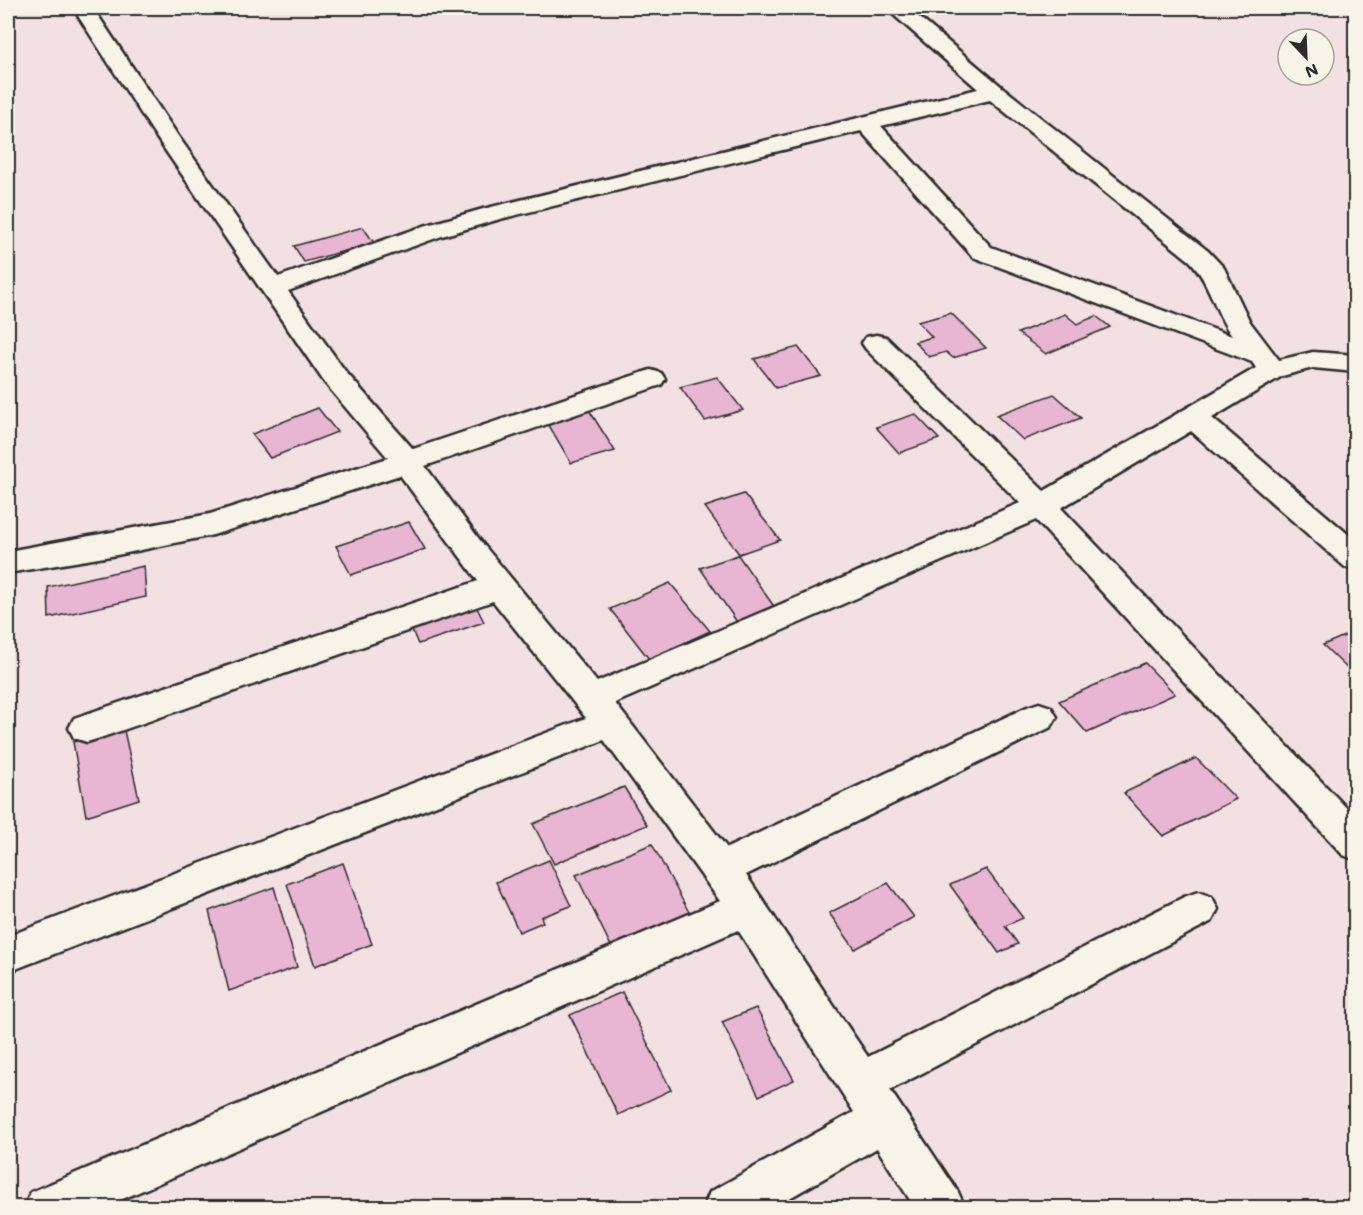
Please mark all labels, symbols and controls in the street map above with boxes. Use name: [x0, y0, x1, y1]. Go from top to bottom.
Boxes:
north arrow: [1276, 27, 1336, 87]
text: N: [1302, 59, 1322, 83]

